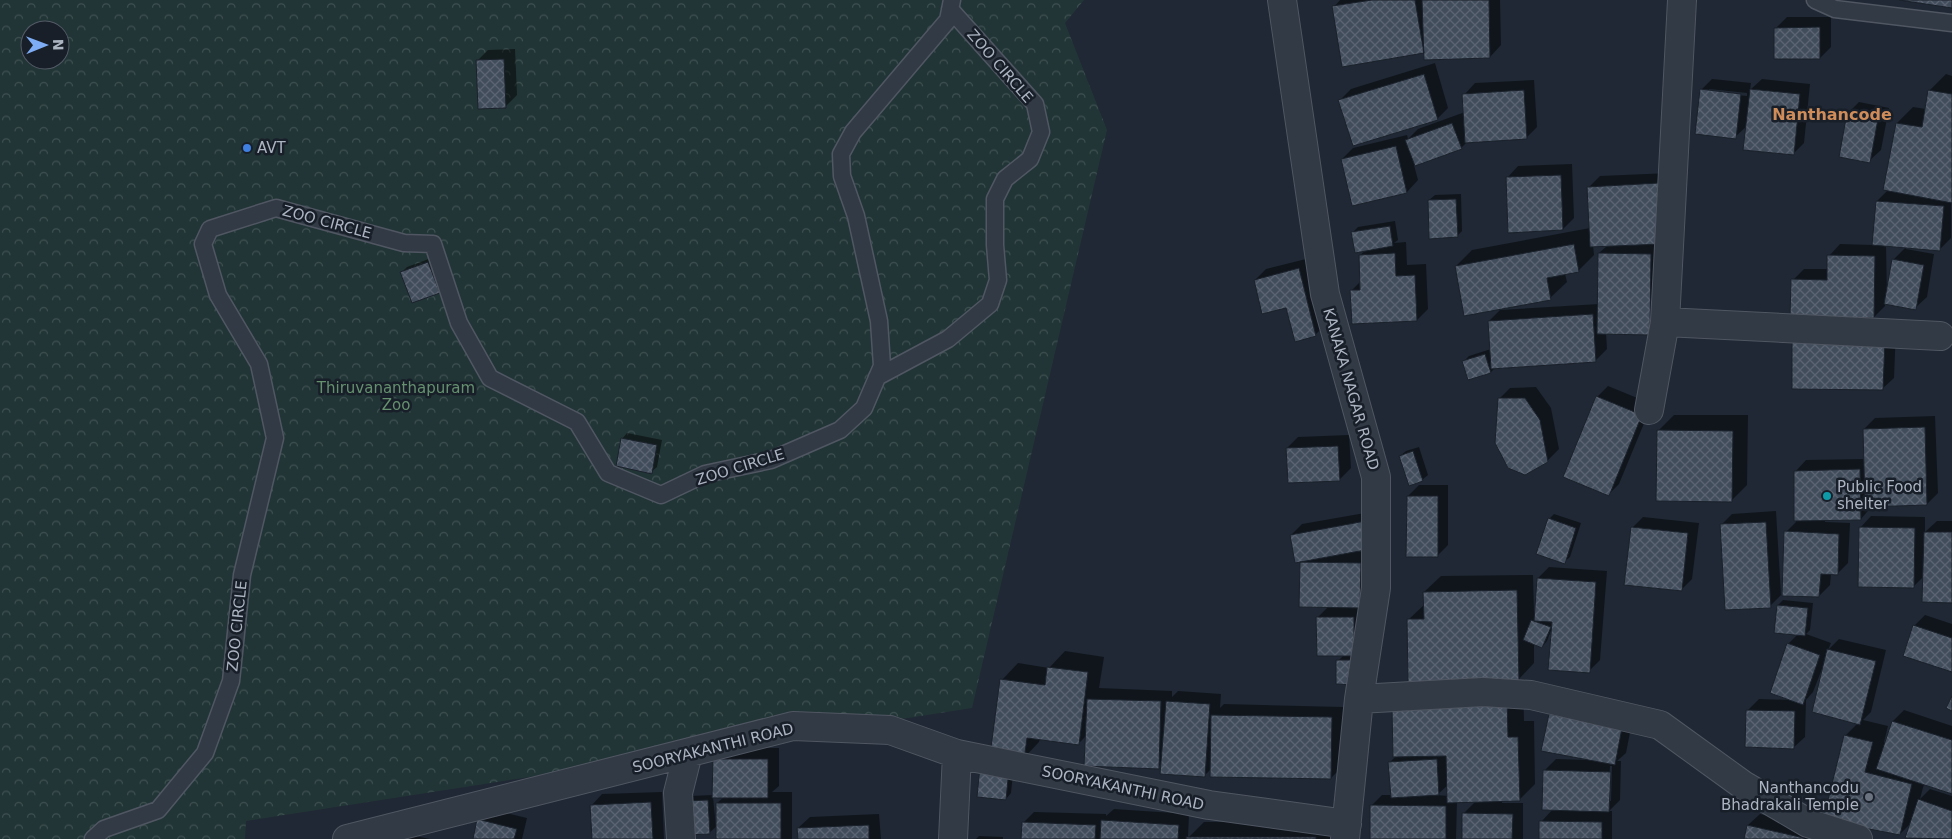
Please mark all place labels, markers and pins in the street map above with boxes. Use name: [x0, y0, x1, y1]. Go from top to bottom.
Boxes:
place label: AVT: [257, 139, 287, 157]
marker: AVT: [241, 142, 253, 154]
place label: Public Food shelter: [1837, 478, 1922, 513]
marker: Public Food shelter: [1821, 490, 1833, 502]
place label: Nanthancodu Bhadrakali Temple: [1721, 779, 1859, 814]
marker: Nanthancodu Bhadrakali Temple: [1863, 791, 1875, 803]

